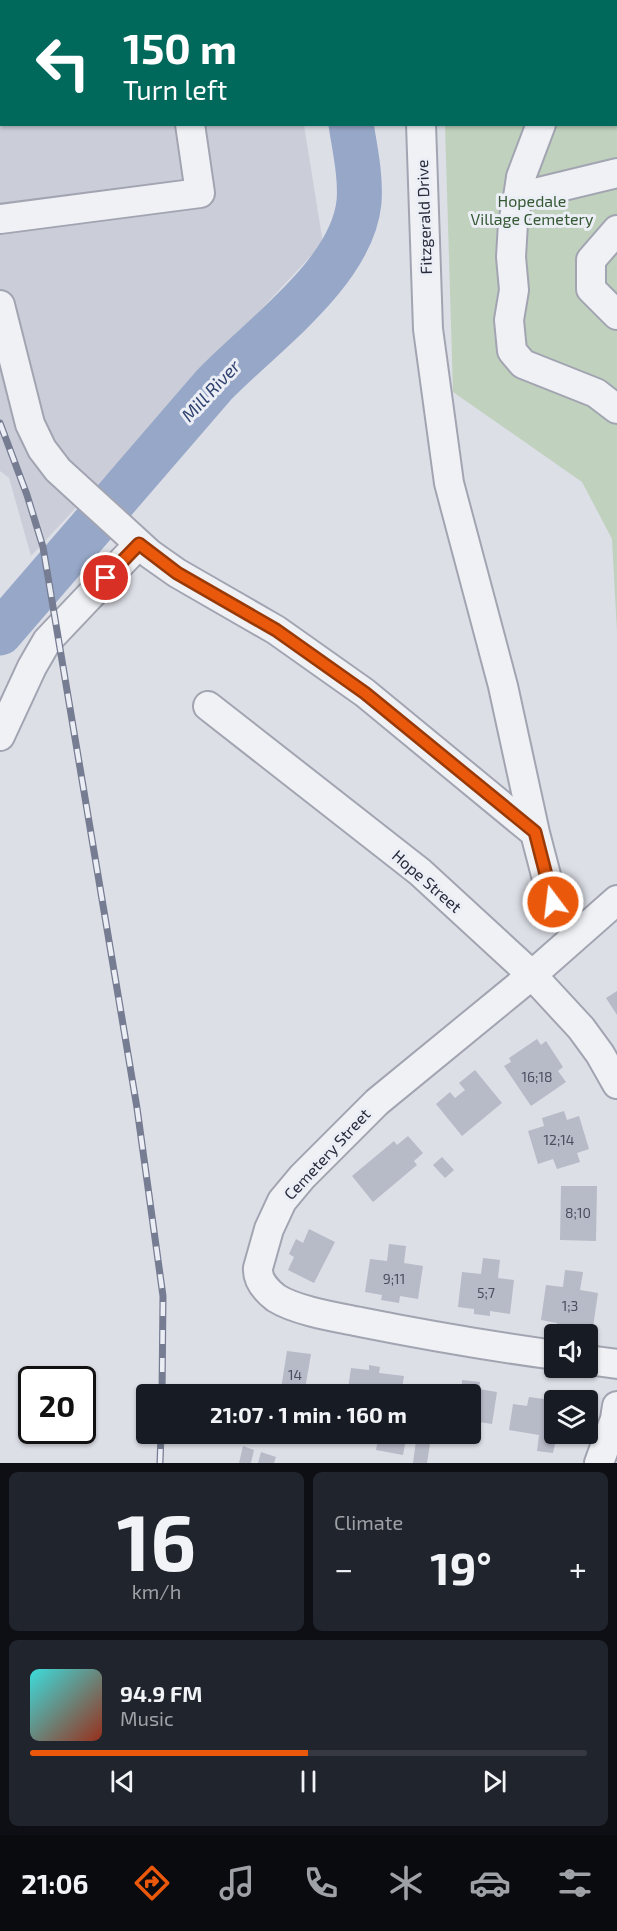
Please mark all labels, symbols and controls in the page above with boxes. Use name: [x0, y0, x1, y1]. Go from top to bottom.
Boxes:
text: 150 m: [123, 22, 237, 72]
icon: left: [24, 24, 102, 102]
text: Turn left: [123, 73, 227, 105]
street label: Fitzgerald Drive: [412, 159, 435, 275]
park label: Hopedale Village Cemetery: [471, 191, 594, 228]
water label: Mill River: [176, 354, 245, 426]
pin: [80, 552, 131, 603]
icon: arrive: [89, 561, 122, 594]
street label: Hope Street: [389, 845, 466, 916]
position arrow: [521, 870, 585, 934]
house number: 16;18: [522, 1068, 552, 1085]
street label: Cemetery Street: [280, 1104, 374, 1203]
house number: 12;14: [544, 1131, 574, 1148]
house number: 8;10: [565, 1204, 591, 1221]
house number: 9;11: [383, 1270, 405, 1287]
house number: 5;7: [477, 1284, 495, 1301]
house number: 1;3: [562, 1297, 578, 1314]
map controls: [544, 1324, 598, 1444]
button: sound: [544, 1324, 598, 1378]
speed limit sign: 20: [18, 1366, 96, 1444]
house number: 14: [288, 1366, 302, 1383]
button: layers: [544, 1390, 598, 1444]
text: 21:07 · 1 min · 160 m: [210, 1401, 407, 1427]
text: 16: [117, 1493, 196, 1587]
text: Climate: [334, 1510, 403, 1534]
text: 19°: [430, 1540, 492, 1594]
text: −: [334, 1548, 353, 1588]
text: +: [569, 1548, 587, 1588]
text: km/h: [132, 1579, 181, 1603]
text: 94.9 FM: [120, 1680, 202, 1706]
text: Music: [120, 1706, 174, 1730]
icon: previous: [106, 1765, 139, 1798]
icon: pause: [292, 1765, 325, 1798]
icon: next: [478, 1765, 511, 1798]
icon: directions: [131, 1862, 173, 1904]
icon: music: [216, 1862, 258, 1904]
icon: phone: [300, 1862, 342, 1904]
icon: climate: [385, 1862, 427, 1904]
icon: car: [469, 1862, 511, 1904]
icon: filters: [554, 1862, 596, 1904]
text: 21:06: [21, 1867, 89, 1899]

